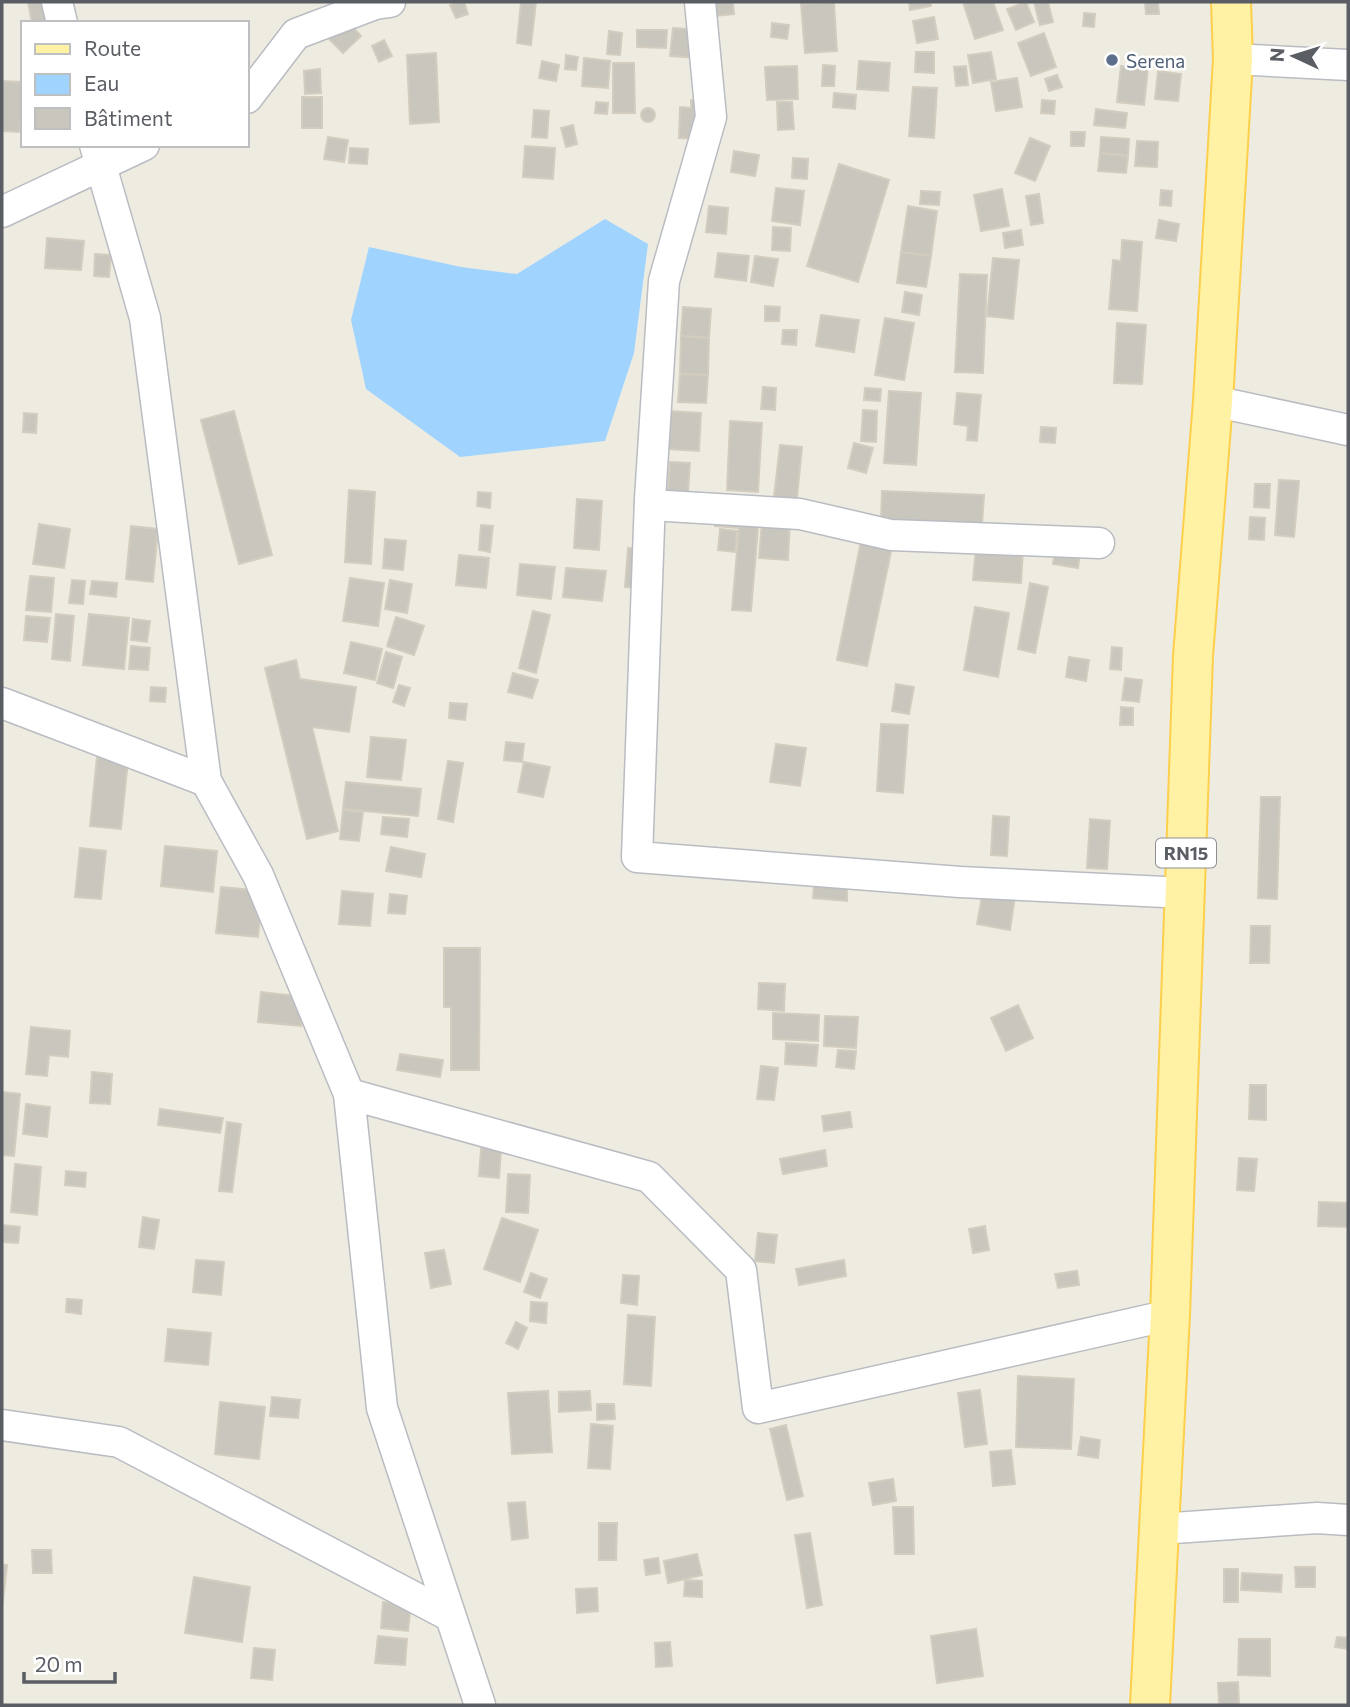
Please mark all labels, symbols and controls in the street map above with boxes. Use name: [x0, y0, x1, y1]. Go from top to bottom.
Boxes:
legend: [21, 21, 248, 147]
north arrow: [1259, 21, 1329, 91]
text: Route: [84, 35, 141, 60]
text: N: [1265, 47, 1289, 63]
place label: Serena: [1126, 49, 1185, 72]
marker: Serena: [1104, 52, 1120, 68]
text: Eau: [84, 70, 119, 95]
text: Bâtiment: [84, 105, 173, 130]
road number: RN15: [1156, 838, 1216, 868]
scale bar: [24, 1640, 116, 1684]
text: 20 m: [35, 1651, 83, 1676]

